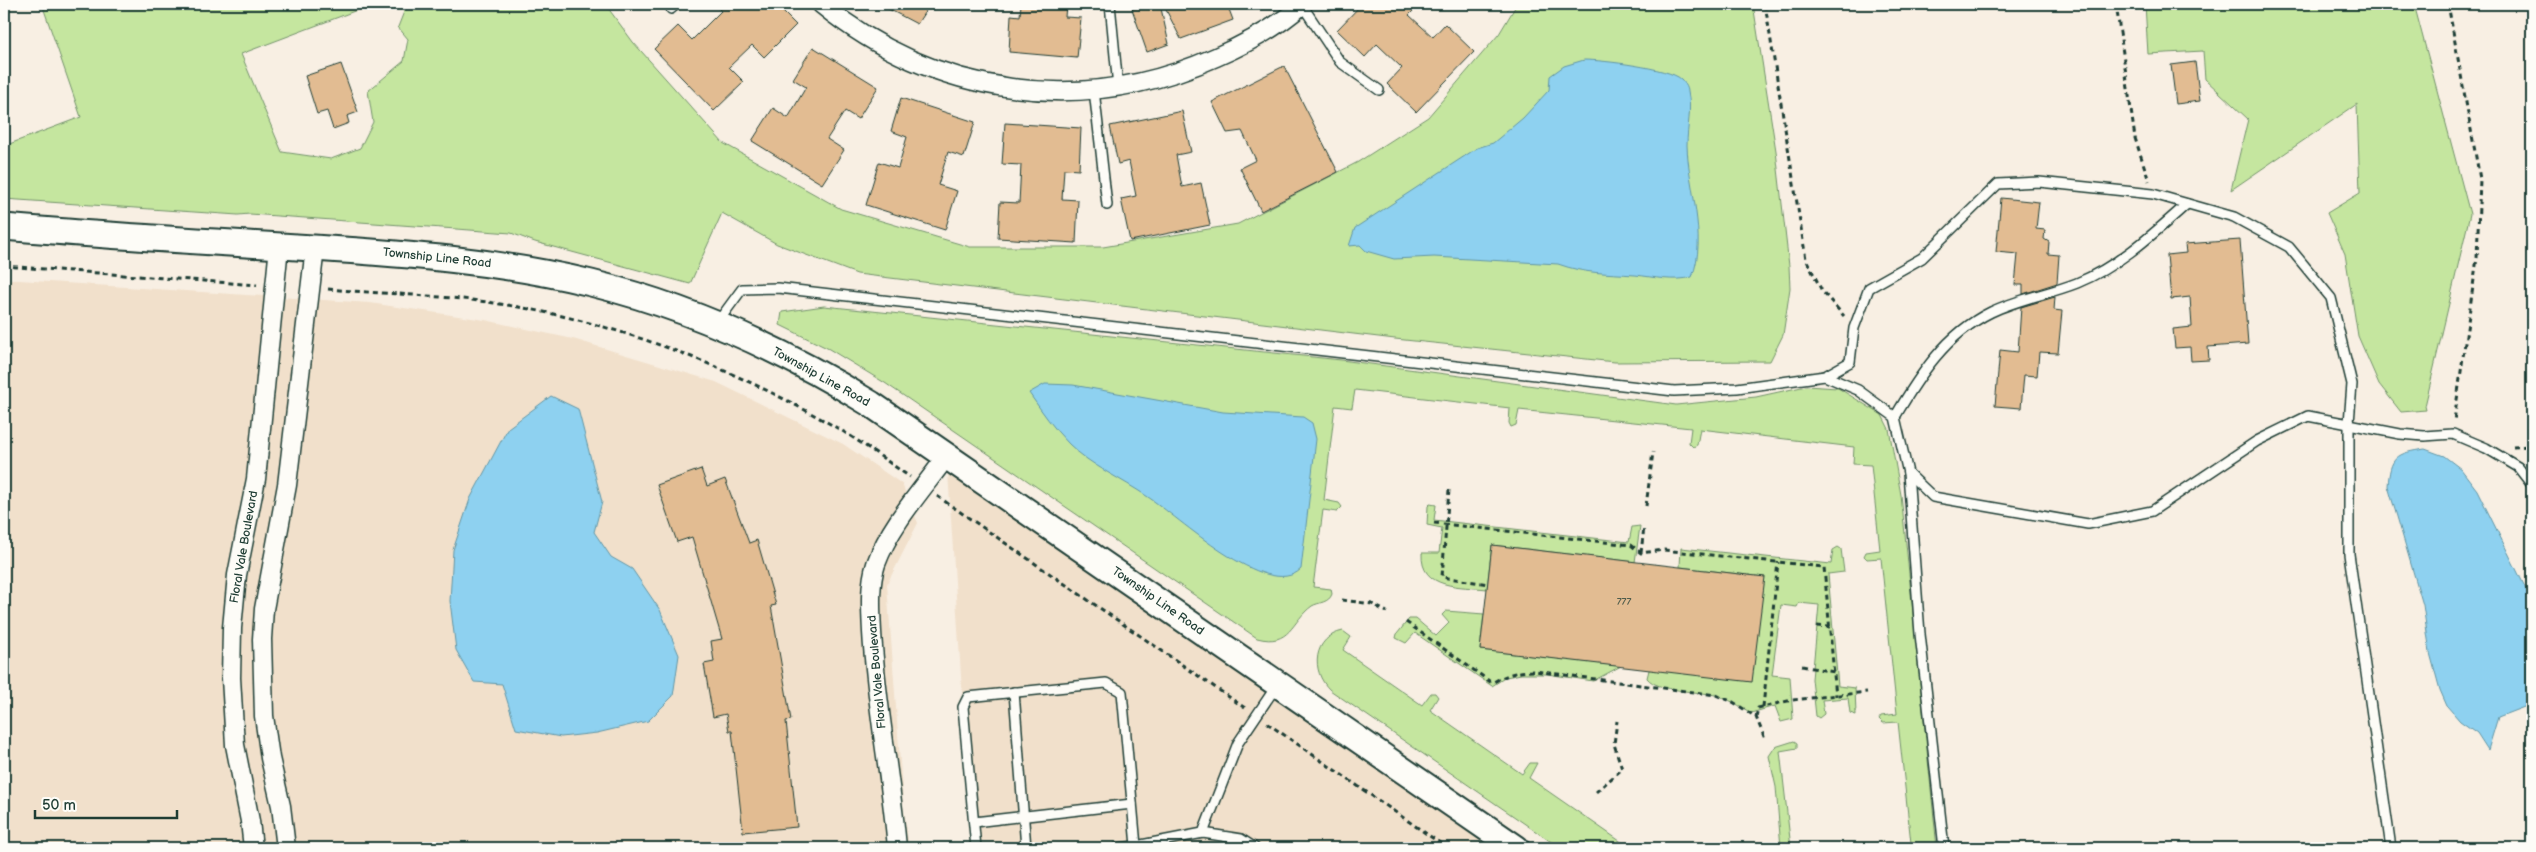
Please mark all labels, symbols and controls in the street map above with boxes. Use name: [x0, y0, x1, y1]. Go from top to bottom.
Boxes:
street label: Township Line Road: [382, 245, 492, 271]
street label: Township Line Road: [770, 344, 872, 410]
street label: Floral Vale Boulevard: [227, 490, 261, 604]
street label: Township Line Road: [1109, 564, 1207, 638]
house number: 777: [1617, 596, 1631, 608]
street label: Floral Vale Boulevard: [865, 615, 889, 729]
scale bar: [35, 787, 178, 819]
text: 50 m: [42, 796, 76, 815]

